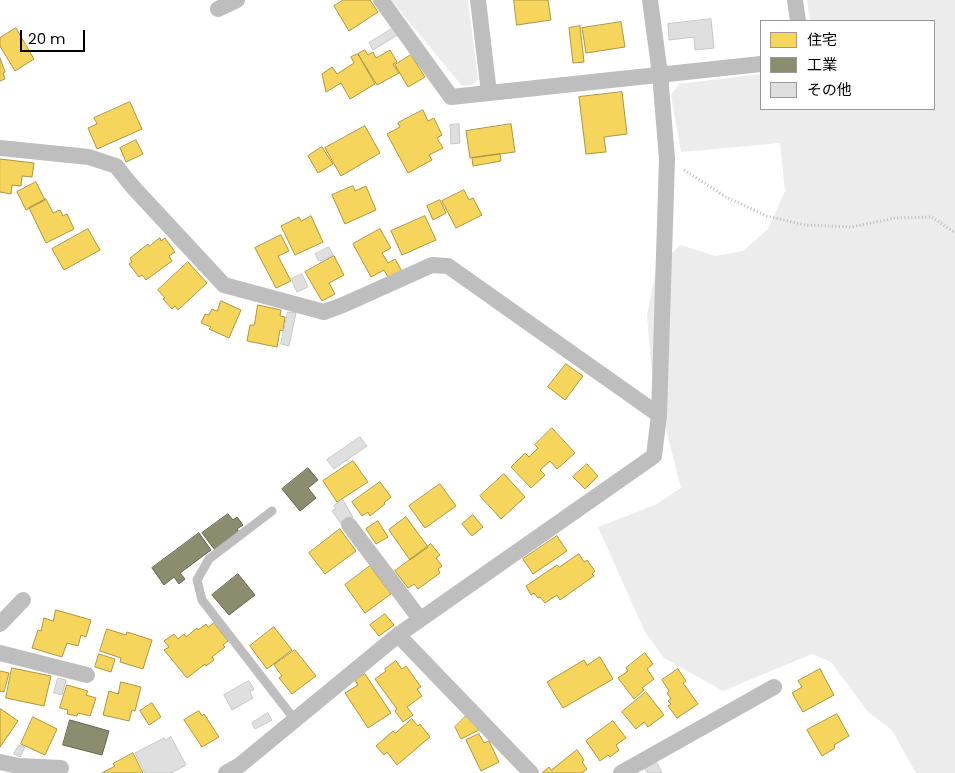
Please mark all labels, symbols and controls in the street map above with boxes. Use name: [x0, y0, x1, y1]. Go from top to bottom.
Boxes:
scale bar: [22, 20, 88, 52]
legend: [760, 20, 935, 110]
text: 20 m: [28, 28, 66, 49]
text: 住宅: [807, 29, 837, 50]
text: 工業: [807, 54, 837, 75]
text: その他: [807, 79, 852, 100]

